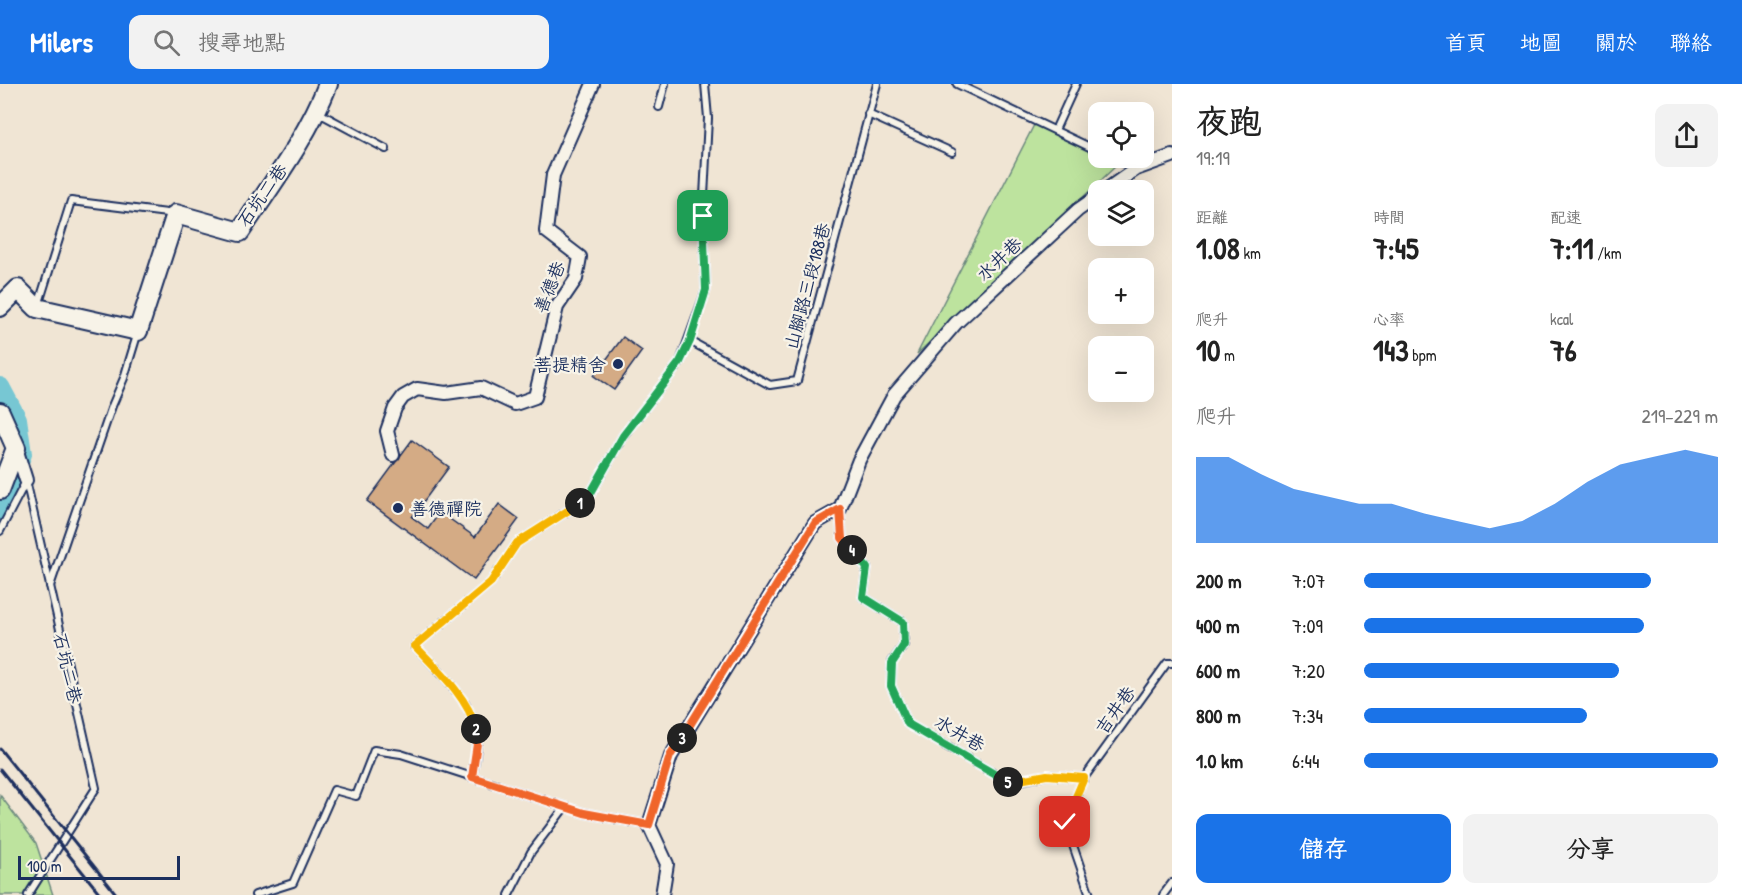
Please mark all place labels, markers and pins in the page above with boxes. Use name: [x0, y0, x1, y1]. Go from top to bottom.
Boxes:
pin: [677, 190, 728, 241]
place label: 菩提精舍: [534, 352, 606, 377]
marker: 菩提精舍: [611, 357, 625, 371]
pin: 1: [565, 488, 595, 518]
place label: 善德禪院: [410, 496, 482, 521]
marker: 善德禪院: [391, 501, 405, 515]
pin: 4: [837, 535, 867, 565]
pin: 2: [461, 714, 491, 744]
pin: 3: [667, 723, 697, 753]
pin: 5: [993, 767, 1023, 797]
pin: [1039, 796, 1090, 847]

